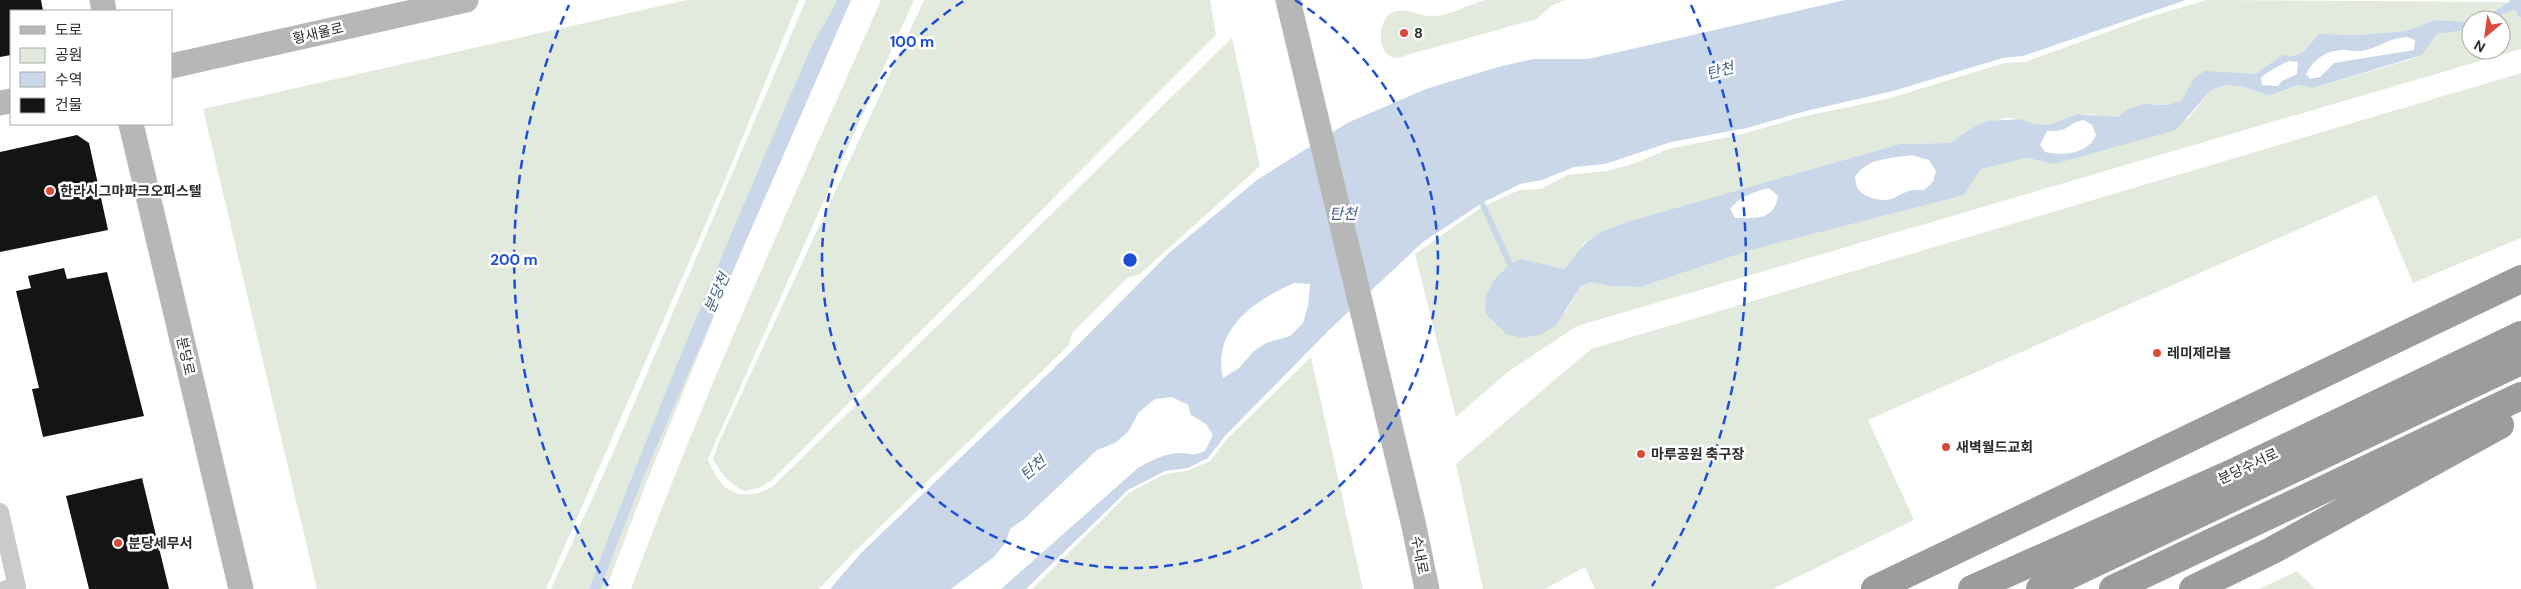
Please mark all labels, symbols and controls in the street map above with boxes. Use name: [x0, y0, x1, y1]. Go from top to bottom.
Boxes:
legend: [10, 10, 172, 125]
north arrow: [2461, 10, 2511, 60]
street label: 황새울로: [291, 18, 345, 48]
text: 도로: [55, 20, 83, 40]
place label: 8: [1414, 24, 1423, 42]
marker: 8: [1398, 27, 1410, 39]
text: 100 m: [890, 32, 934, 52]
text: N: [2471, 36, 2489, 57]
text: 공원: [55, 45, 83, 65]
water label: 탄천: [1704, 57, 1738, 84]
text: 수역: [55, 70, 83, 90]
text: 건물: [55, 95, 83, 115]
place label: 한라시그마파크오피스텔: [60, 182, 202, 200]
marker: 한라시그마파크오피스텔: [44, 185, 56, 197]
water label: 탄천: [1329, 204, 1359, 224]
text: 200 m: [490, 250, 538, 270]
centre of rings: [1121, 251, 1139, 269]
water label: 분당천: [699, 268, 735, 316]
street label: 분당로: [173, 335, 199, 377]
place label: 레미제라블: [2167, 344, 2232, 362]
marker: 레미제라블: [2151, 347, 2163, 359]
place label: 새벽월드교회: [1956, 438, 2033, 456]
marker: 새벽월드교회: [1940, 441, 1952, 453]
street label: 분당수서로: [2215, 444, 2281, 488]
place label: 마루공원 축구장: [1651, 445, 1745, 463]
marker: 마루공원 축구장: [1635, 448, 1647, 460]
water label: 탄천: [1016, 450, 1052, 485]
place label: 분당세무서: [128, 534, 192, 552]
street label: 수내로: [1407, 534, 1433, 576]
marker: 분당세무서: [112, 537, 124, 549]

